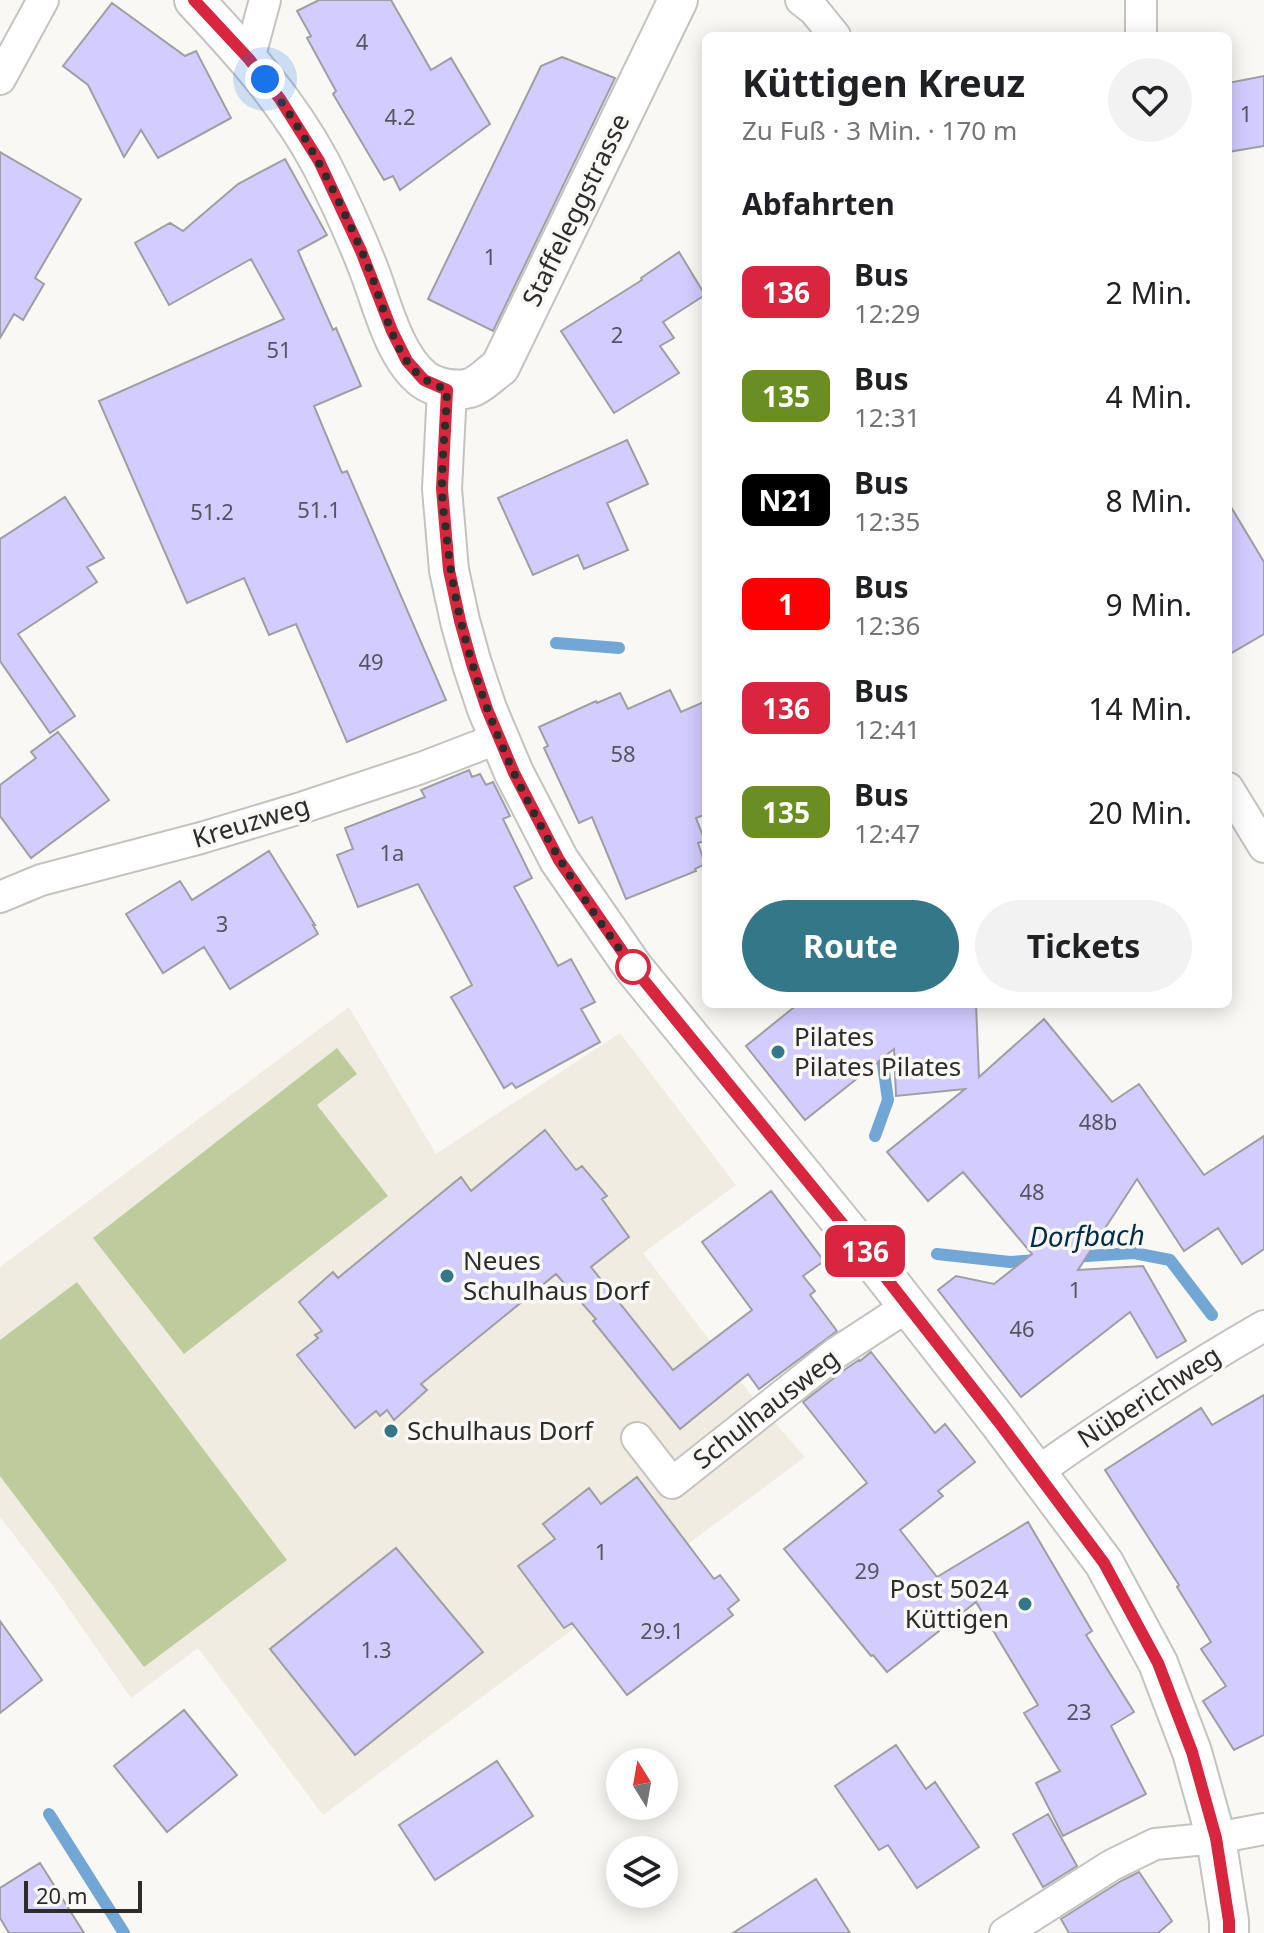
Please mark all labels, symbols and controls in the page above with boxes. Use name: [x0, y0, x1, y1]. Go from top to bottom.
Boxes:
house number: 4: [356, 26, 369, 56]
text: Küttigen Kreuz: [742, 56, 1025, 108]
button: heart: [1108, 58, 1192, 142]
your location: [245, 59, 285, 99]
house number: 1: [1240, 98, 1252, 128]
house number: 4.2: [384, 101, 416, 131]
street label: Staffeleggstrasse: [513, 107, 637, 312]
text: Zu Fuß · 3 Min. · 170 m: [742, 112, 1017, 148]
text: Abfahrten: [742, 183, 895, 224]
house number: 1: [484, 241, 496, 271]
text: Bus: [854, 254, 909, 295]
text: 2 Min.: [1106, 272, 1192, 313]
text: 136: [762, 273, 810, 311]
text: 12:29: [854, 295, 920, 331]
house number: 2: [611, 319, 623, 349]
house number: 51: [266, 334, 292, 364]
text: Bus: [854, 358, 909, 399]
text: 4 Min.: [1106, 376, 1192, 417]
text: 135: [762, 377, 810, 415]
text: 12:31: [854, 399, 920, 435]
text: Bus: [854, 462, 909, 503]
text: 8 Min.: [1106, 480, 1192, 521]
text: N21: [759, 481, 813, 519]
house number: 51.1: [297, 494, 341, 524]
house number: 51.2: [190, 496, 234, 526]
text: 12:35: [854, 503, 920, 539]
text: Bus: [854, 566, 909, 607]
text: 9 Min.: [1106, 584, 1192, 625]
text: 1: [778, 585, 794, 623]
text: 12:36: [854, 607, 920, 643]
house number: 49: [358, 646, 384, 676]
text: Bus: [854, 670, 909, 711]
text: 14 Min.: [1088, 688, 1192, 729]
text: 136: [762, 689, 810, 727]
text: 12:41: [854, 711, 920, 747]
house number: 58: [610, 738, 636, 768]
text: Bus: [854, 774, 909, 815]
street label: Kreuzweg: [188, 786, 314, 856]
text: 20 Min.: [1088, 792, 1192, 833]
text: 135: [762, 793, 810, 831]
text: 12:47: [854, 815, 920, 851]
house number: 1a: [380, 837, 404, 867]
button: Route: [742, 900, 959, 992]
button: Tickets: [975, 900, 1192, 992]
house number: 3: [216, 908, 228, 938]
unlabelled marker: [616, 950, 650, 984]
place label: Pilates Pilates Pilates: [794, 1018, 961, 1084]
marker: Pilates Pilates Pilates: [769, 1043, 787, 1061]
house number: 48b: [1079, 1106, 1117, 1136]
house number: 48: [1019, 1176, 1045, 1206]
water label: Dorfbach: [1029, 1215, 1145, 1255]
line badge: 136: [819, 1225, 911, 1277]
text: 136: [841, 1232, 889, 1270]
place label: Neues Schulhaus Dorf: [463, 1242, 651, 1308]
marker: Neues Schulhaus Dorf: [438, 1267, 456, 1285]
house number: 1: [1069, 1274, 1081, 1304]
house number: 46: [1009, 1313, 1035, 1343]
street label: Nüberichweg: [1070, 1337, 1227, 1456]
street label: Schulhausweg: [685, 1340, 846, 1477]
place label: Schulhaus Dorf: [407, 1412, 595, 1448]
marker: Schulhaus Dorf: [382, 1422, 400, 1440]
house number: 1: [595, 1536, 607, 1566]
house number: 29: [854, 1555, 880, 1585]
place label: Post 5024 Küttigen: [889, 1570, 1009, 1636]
marker: Post 5024 Küttigen: [1016, 1595, 1034, 1613]
house number: 29.1: [640, 1615, 684, 1645]
house number: 1.3: [360, 1634, 392, 1664]
house number: 23: [1066, 1696, 1092, 1726]
north arrow: [606, 1748, 678, 1820]
map controls: [606, 1748, 678, 1908]
button: layers: [606, 1836, 678, 1908]
scale bar: [24, 1877, 142, 1913]
text: 20 m: [36, 1880, 87, 1910]

